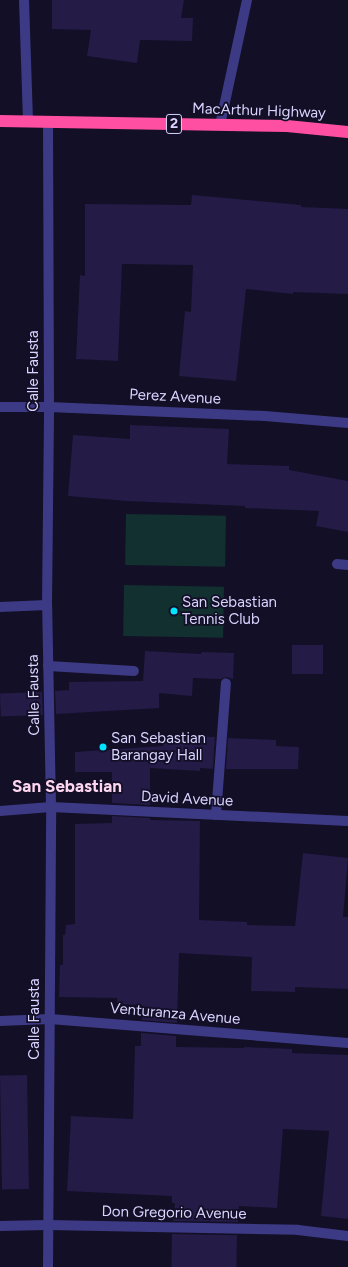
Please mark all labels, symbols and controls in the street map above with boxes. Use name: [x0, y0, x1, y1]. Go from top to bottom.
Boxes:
street label: MacArthur Highway: [192, 100, 326, 122]
road number: 2: [165, 112, 183, 136]
street label: Calle Fausta: [25, 330, 43, 412]
street label: Perez Avenue: [129, 386, 221, 408]
place label: San Sebastian Tennis Club: [182, 593, 277, 628]
marker: San Sebastian Tennis Club: [169, 606, 179, 616]
street label: Calle Fausta: [24, 654, 44, 736]
place label: San Sebastian Barangay Hall: [111, 729, 206, 764]
marker: San Sebastian Barangay Hall: [98, 742, 108, 752]
district label: San Sebastian: [12, 777, 122, 797]
street label: David Avenue: [140, 788, 234, 810]
street label: Calle Fausta: [26, 978, 44, 1060]
street label: Venturanza Avenue: [109, 999, 241, 1029]
street label: Don Gregorio Avenue: [101, 1203, 247, 1223]

